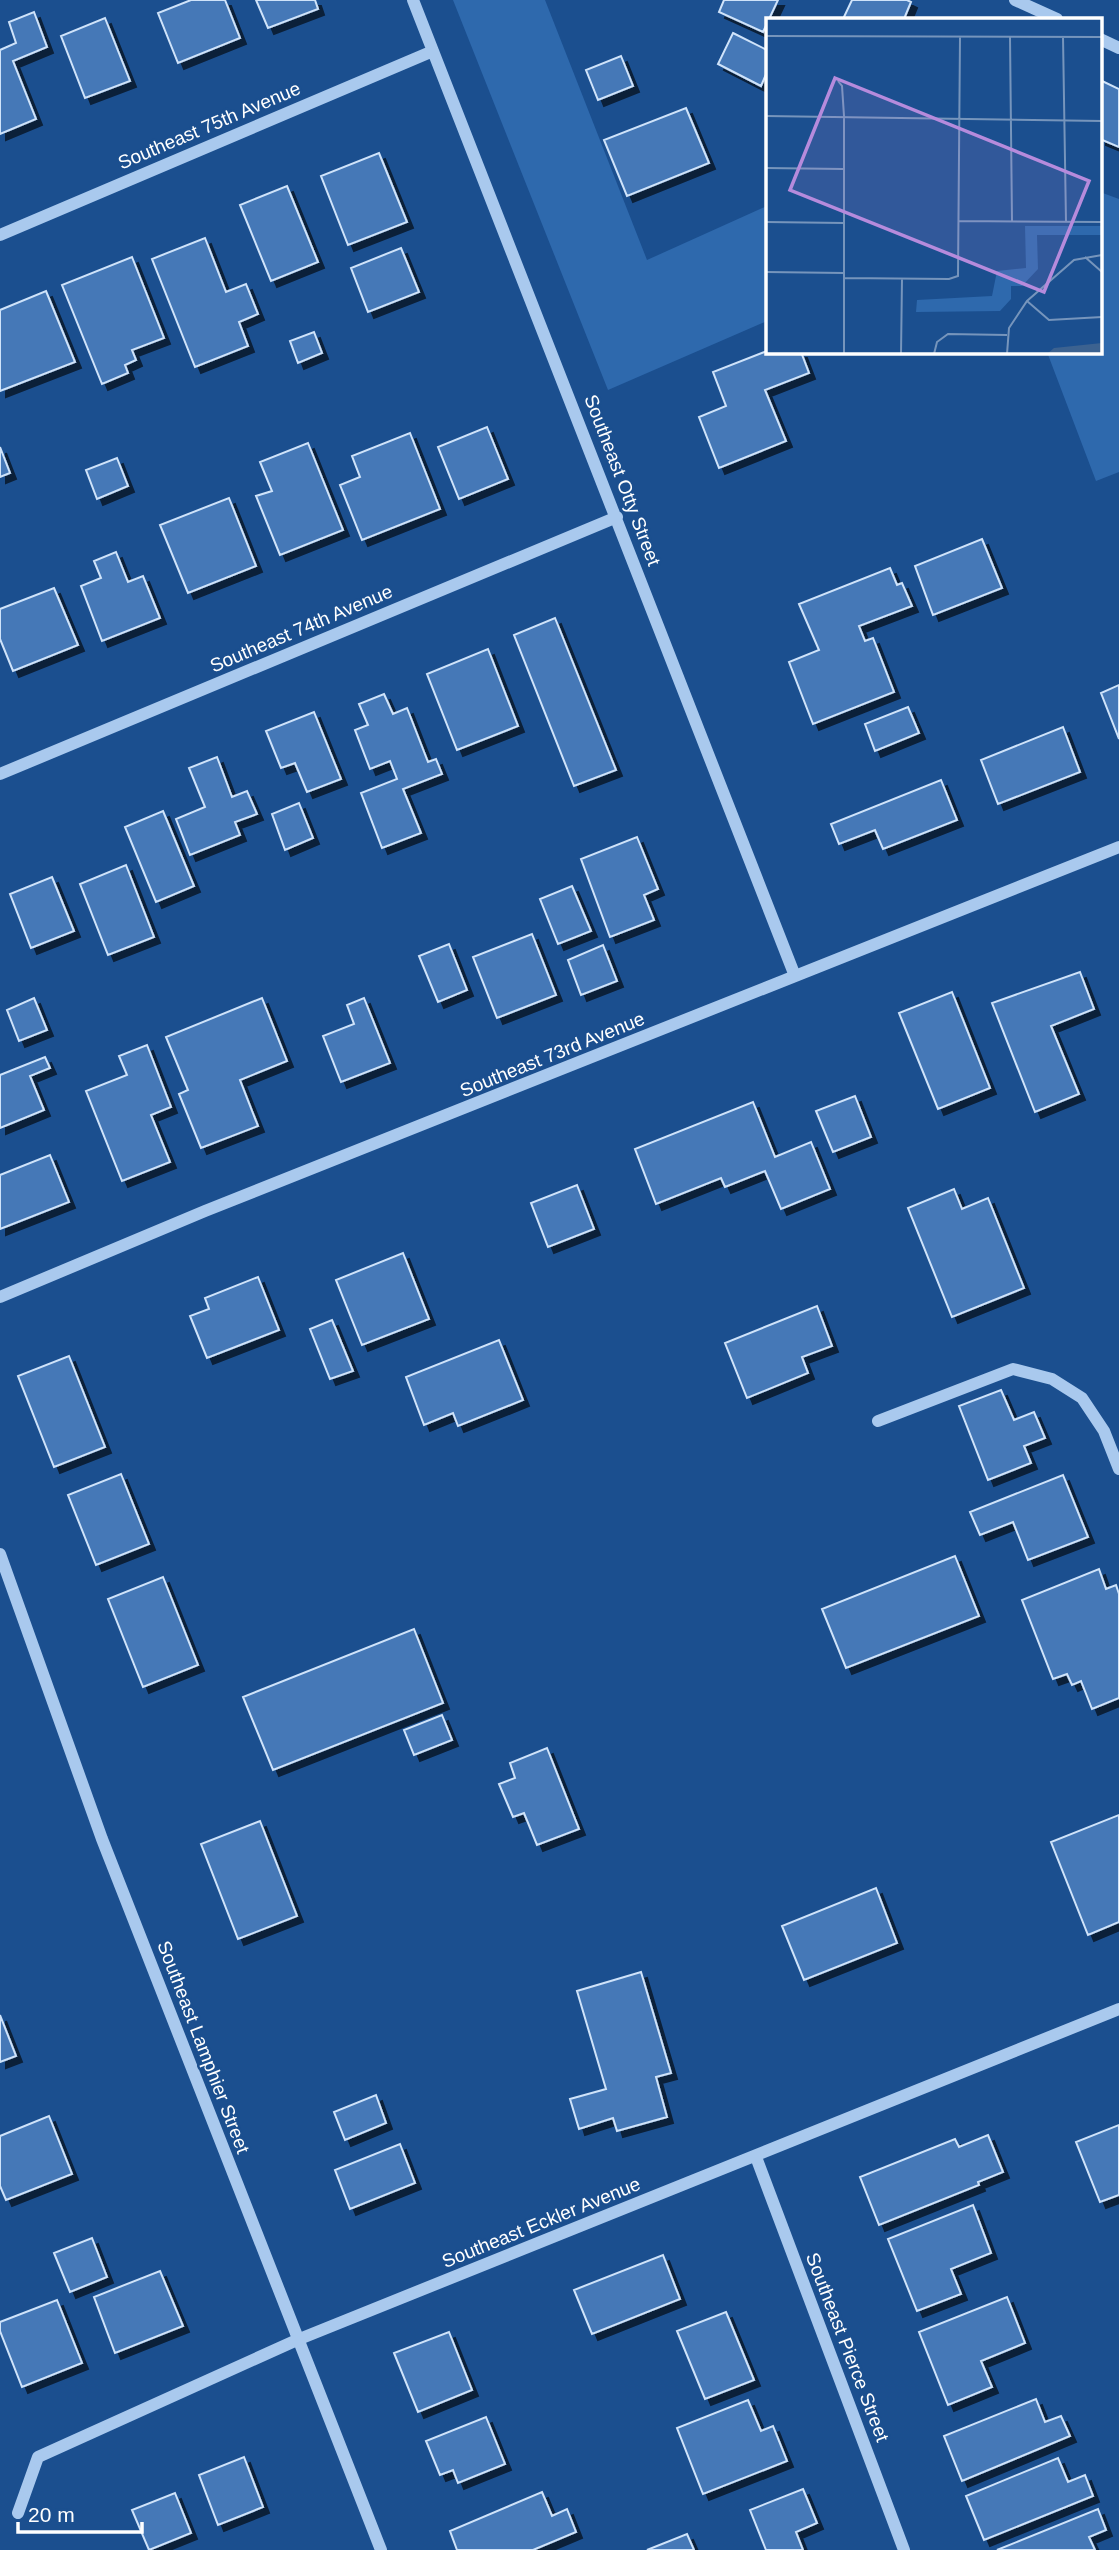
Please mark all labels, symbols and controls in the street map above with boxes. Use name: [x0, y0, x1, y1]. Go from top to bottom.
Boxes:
inset map: [766, 18, 1102, 354]
street label: Southeast 75th Avenue: [115, 77, 304, 173]
street label: Southeast Otty Street: [580, 392, 665, 569]
street label: Southeast 74th Avenue: [207, 580, 396, 676]
street label: Southeast 73rd Avenue: [457, 1008, 648, 1101]
street label: Southeast Lamphier Street: [153, 1938, 254, 2157]
street label: Southeast Eckler Avenue: [439, 2173, 643, 2272]
street label: Southeast Pierce Street: [802, 2250, 894, 2445]
scale bar: [18, 2490, 142, 2534]
text: 20 m: [28, 2503, 75, 2526]

